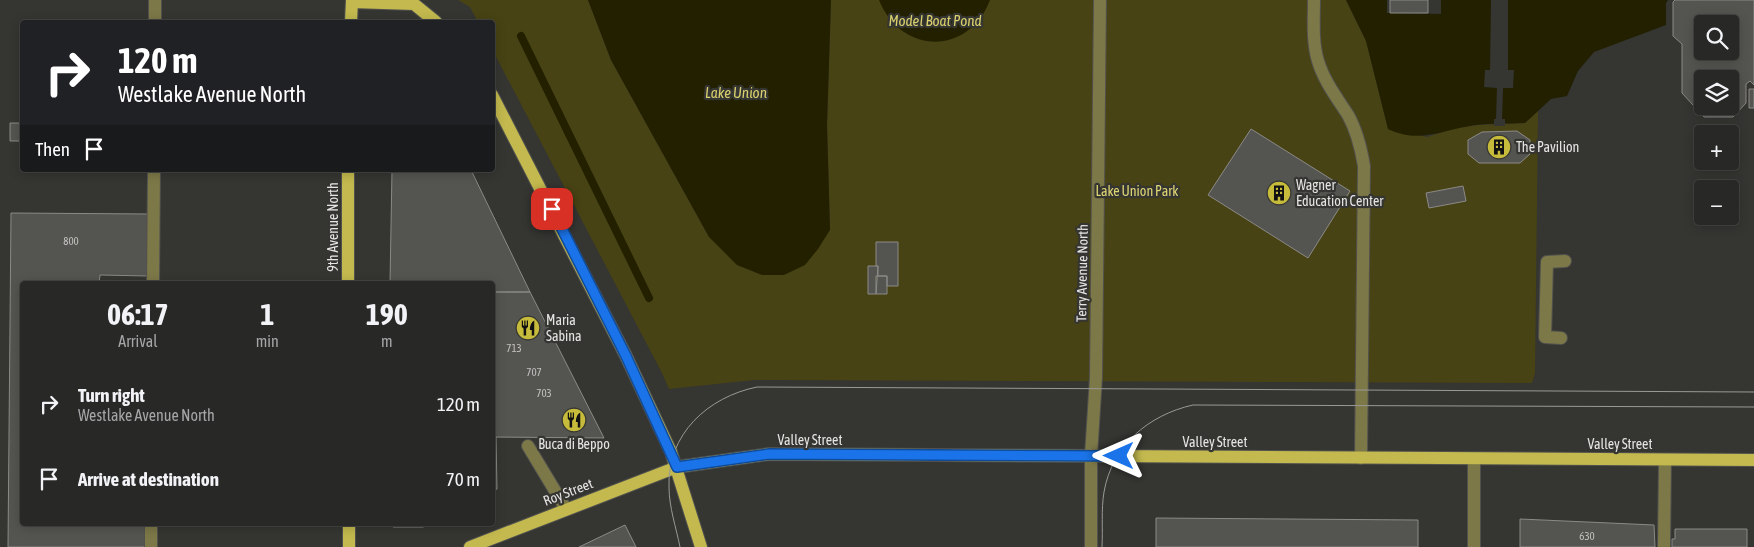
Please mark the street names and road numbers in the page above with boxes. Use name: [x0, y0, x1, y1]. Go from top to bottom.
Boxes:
street label: 9th Avenue North: [325, 182, 341, 272]
street label: Terry Avenue North: [1073, 224, 1091, 322]
street label: Valley Street: [778, 432, 842, 448]
street label: Valley Street: [1183, 434, 1247, 450]
street label: Valley Street: [1588, 436, 1652, 452]
street label: Roy Street: [541, 475, 595, 509]

